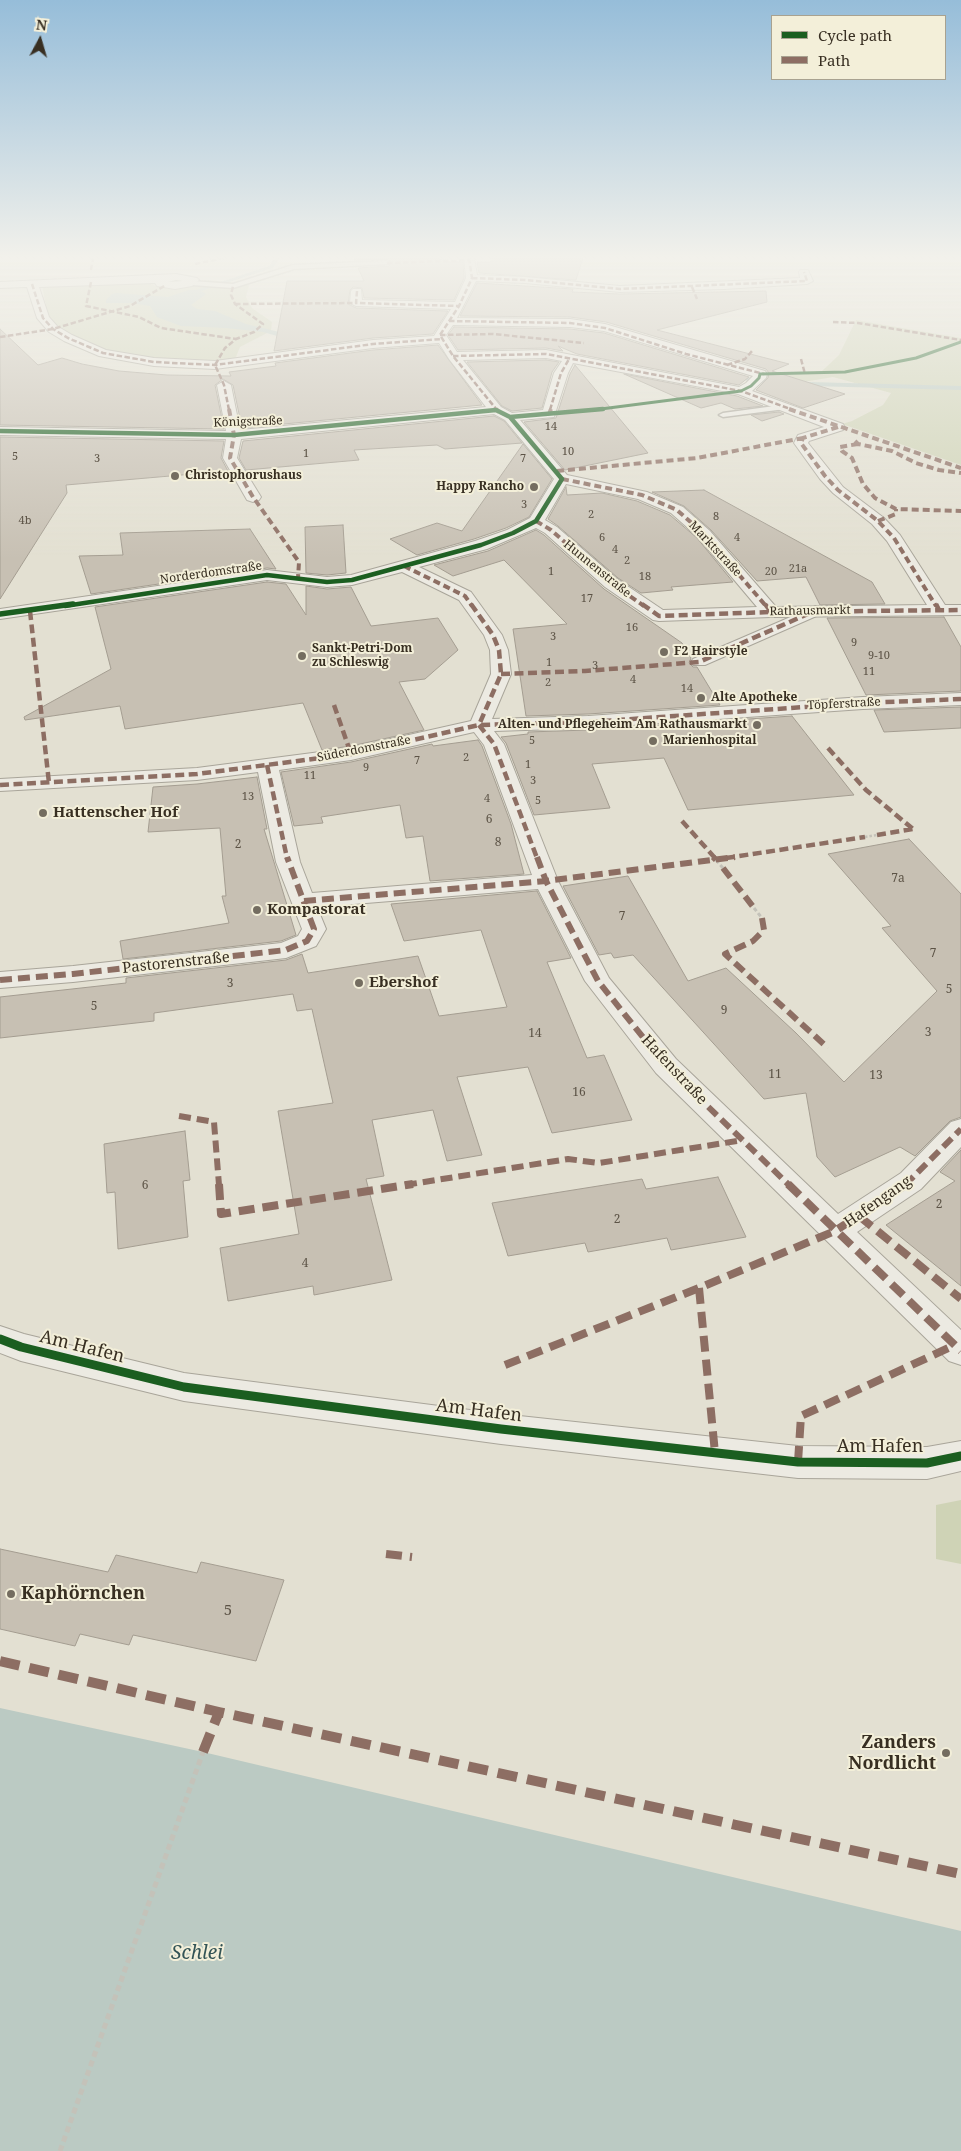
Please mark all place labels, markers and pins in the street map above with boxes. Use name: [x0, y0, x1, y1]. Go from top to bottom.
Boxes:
place label: Christophorushaus: [185, 469, 302, 483]
marker: Christophorushaus: [169, 470, 181, 482]
place label: Happy Rancho: [436, 480, 524, 494]
marker: Happy Rancho: [528, 481, 540, 493]
place label: Sankt-Petri-Dom zu Schleswig: [312, 642, 412, 670]
place label: F2 Hairstyle: [674, 645, 748, 659]
marker: F2 Hairstyle: [658, 646, 670, 658]
marker: Sankt-Petri-Dom zu Schleswig: [296, 650, 308, 662]
place label: Alte Apotheke: [711, 691, 797, 705]
marker: Alte Apotheke: [695, 692, 707, 704]
place label: Alten- und Pflegeheim Am Rathausmarkt: [498, 718, 747, 732]
marker: Alten- und Pflegeheim Am Rathausmarkt: [751, 719, 763, 731]
place label: Marienhospital: [663, 734, 756, 748]
marker: Marienhospital: [647, 735, 659, 747]
place label: Hattenscher Hof: [53, 804, 178, 822]
marker: Hattenscher Hof: [37, 807, 49, 819]
place label: Kompastorat: [267, 901, 366, 919]
marker: Kompastorat: [251, 904, 263, 916]
place label: Ebershof: [369, 974, 437, 992]
marker: Ebershof: [353, 977, 365, 989]
place label: Kaphörnchen: [21, 1583, 145, 1605]
marker: Kaphörnchen: [5, 1588, 17, 1600]
place label: Zanders Nordlicht: [848, 1732, 936, 1775]
marker: Zanders Nordlicht: [940, 1747, 952, 1759]

